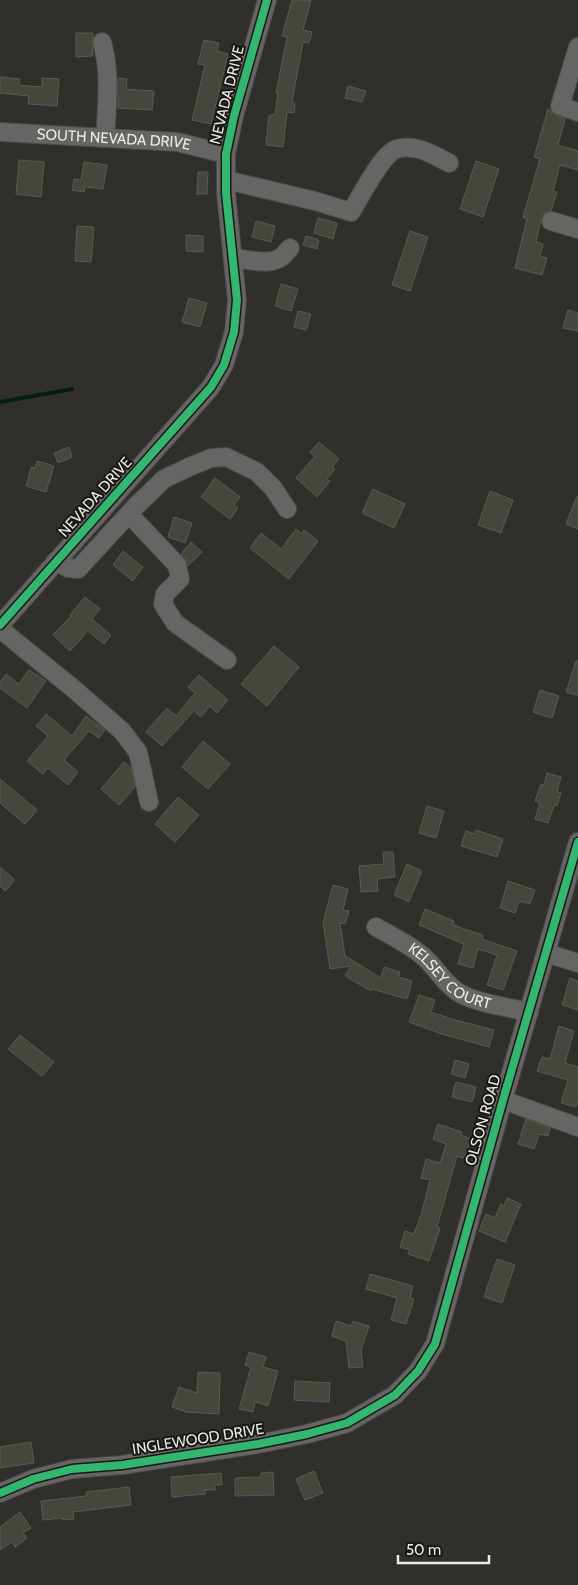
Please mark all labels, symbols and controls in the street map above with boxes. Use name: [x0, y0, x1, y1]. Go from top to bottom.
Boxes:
street label: NEVADA DRIVE: [206, 44, 248, 146]
street label: SOUTH NEVADA DRIVE: [36, 125, 193, 154]
street label: NEVADA DRIVE: [54, 453, 136, 541]
street label: KELSEY COURT: [405, 939, 493, 1013]
street label: OLSON ROAD: [461, 1072, 505, 1168]
street label: INGLEWOOD DRIVE: [131, 1420, 265, 1458]
scale bar: [398, 1532, 489, 1564]
text: 50 m: [406, 1541, 441, 1559]

